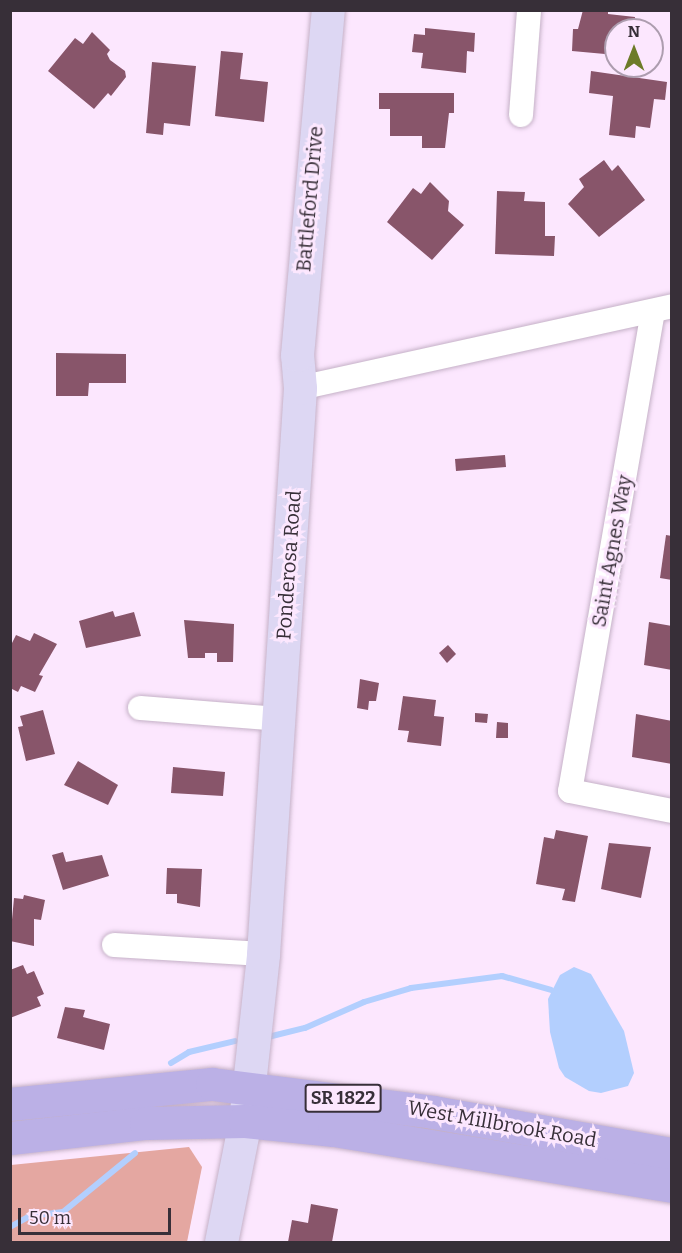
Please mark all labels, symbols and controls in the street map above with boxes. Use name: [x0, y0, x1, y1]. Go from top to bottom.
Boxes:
north arrow: [604, 18, 664, 78]
text: N: [628, 22, 640, 41]
street label: Battleford Drive: [292, 125, 328, 273]
street label: Saint Agnes Way: [587, 473, 637, 629]
street label: Ponderosa Road: [272, 489, 306, 641]
road number: SR 1822: [304, 1083, 382, 1113]
street label: West Millbrook Road: [406, 1096, 598, 1152]
scale bar: [21, 1196, 174, 1234]
text: 50 m: [29, 1207, 71, 1229]

